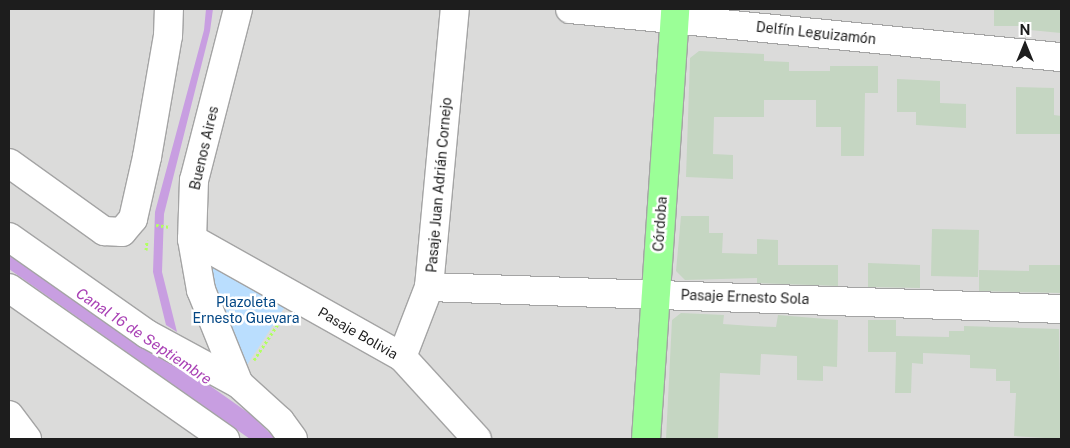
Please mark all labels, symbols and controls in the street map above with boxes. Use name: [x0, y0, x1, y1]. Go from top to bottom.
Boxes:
street label: Delfín Leguizamón: [755, 18, 877, 48]
north arrow: [1000, 20, 1050, 70]
text: N: [1020, 22, 1030, 38]
street label: Pasaje Juan Adrián Cornejo: [423, 97, 455, 273]
street label: Buenos Aires: [186, 104, 222, 192]
street label: Córdoba: [650, 196, 670, 252]
water label: Canal 16 de Septiembre: [73, 284, 215, 388]
street label: Pasaje Ernesto Sola: [680, 286, 810, 308]
park label: Plazoleta Ernesto Guevara: [192, 294, 300, 326]
street label: Pasaje Bolivia: [315, 303, 401, 363]

